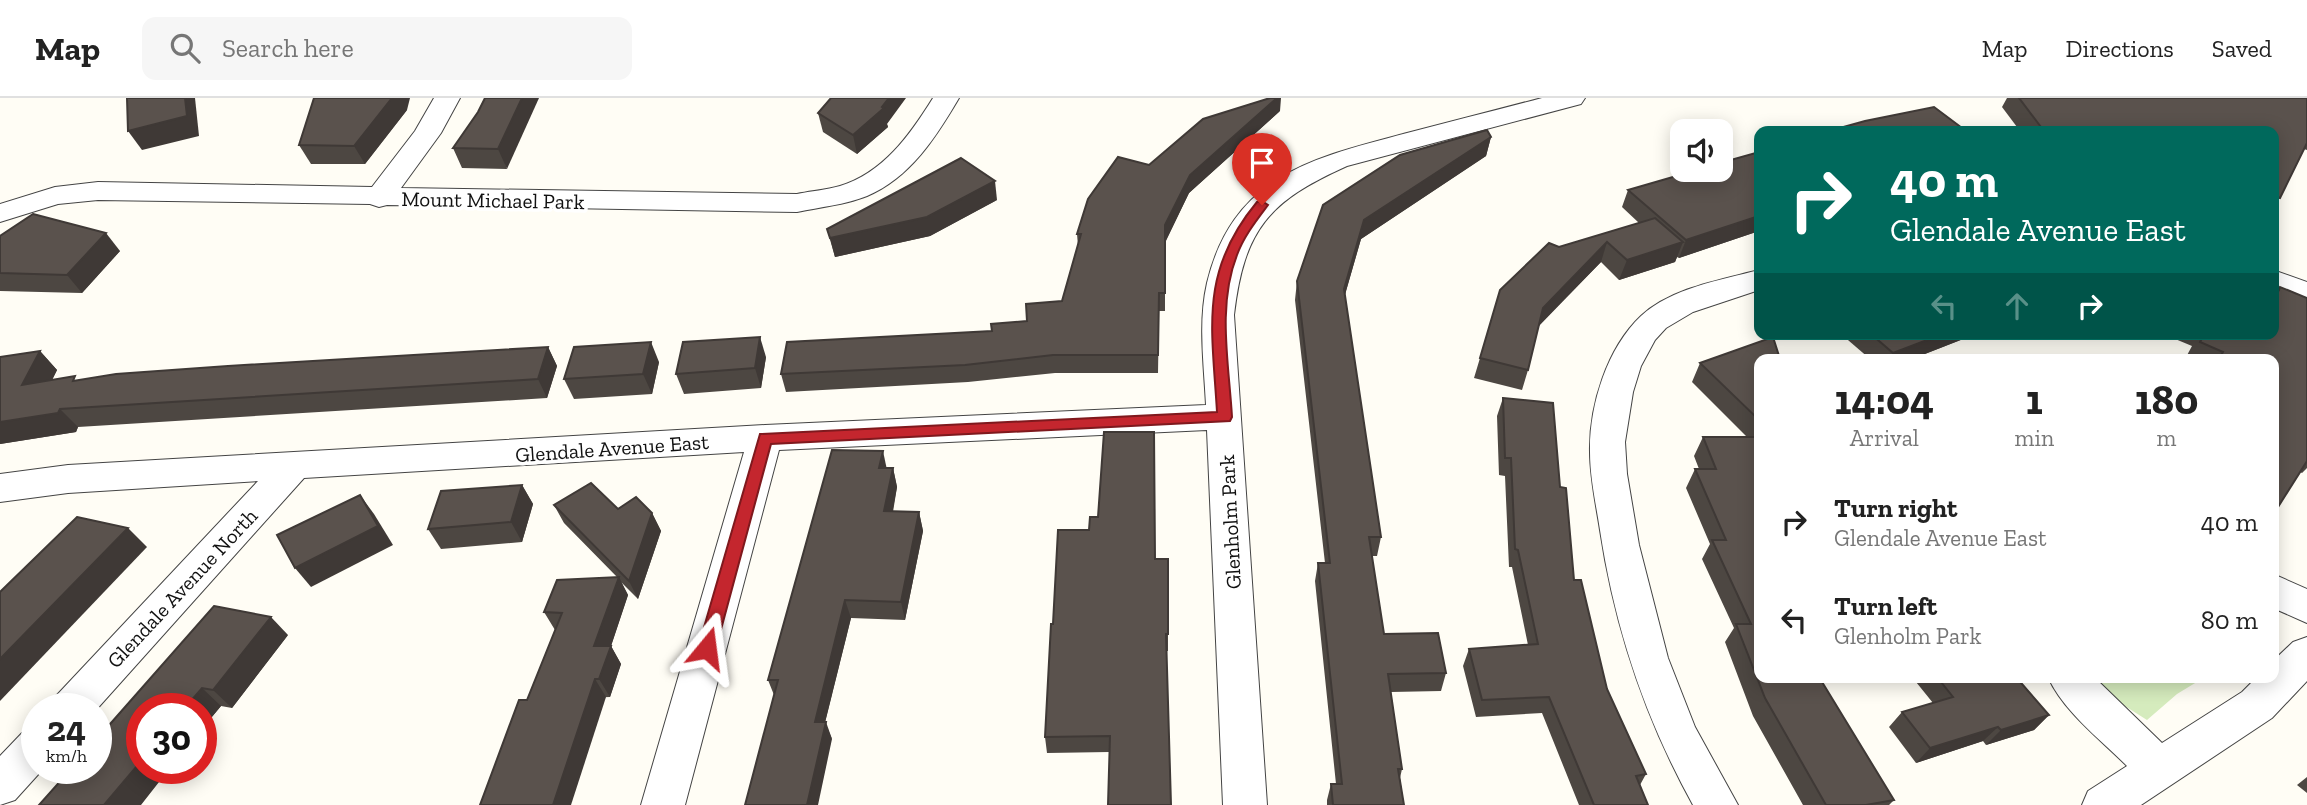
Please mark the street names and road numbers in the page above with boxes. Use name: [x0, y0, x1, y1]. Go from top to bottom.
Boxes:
street label: Mount Michael Park: [401, 186, 585, 214]
street label: Glendale Avenue East: [514, 429, 710, 467]
street label: Glenholm Park: [1214, 454, 1246, 590]
street label: Glendale Avenue North: [102, 503, 262, 673]

